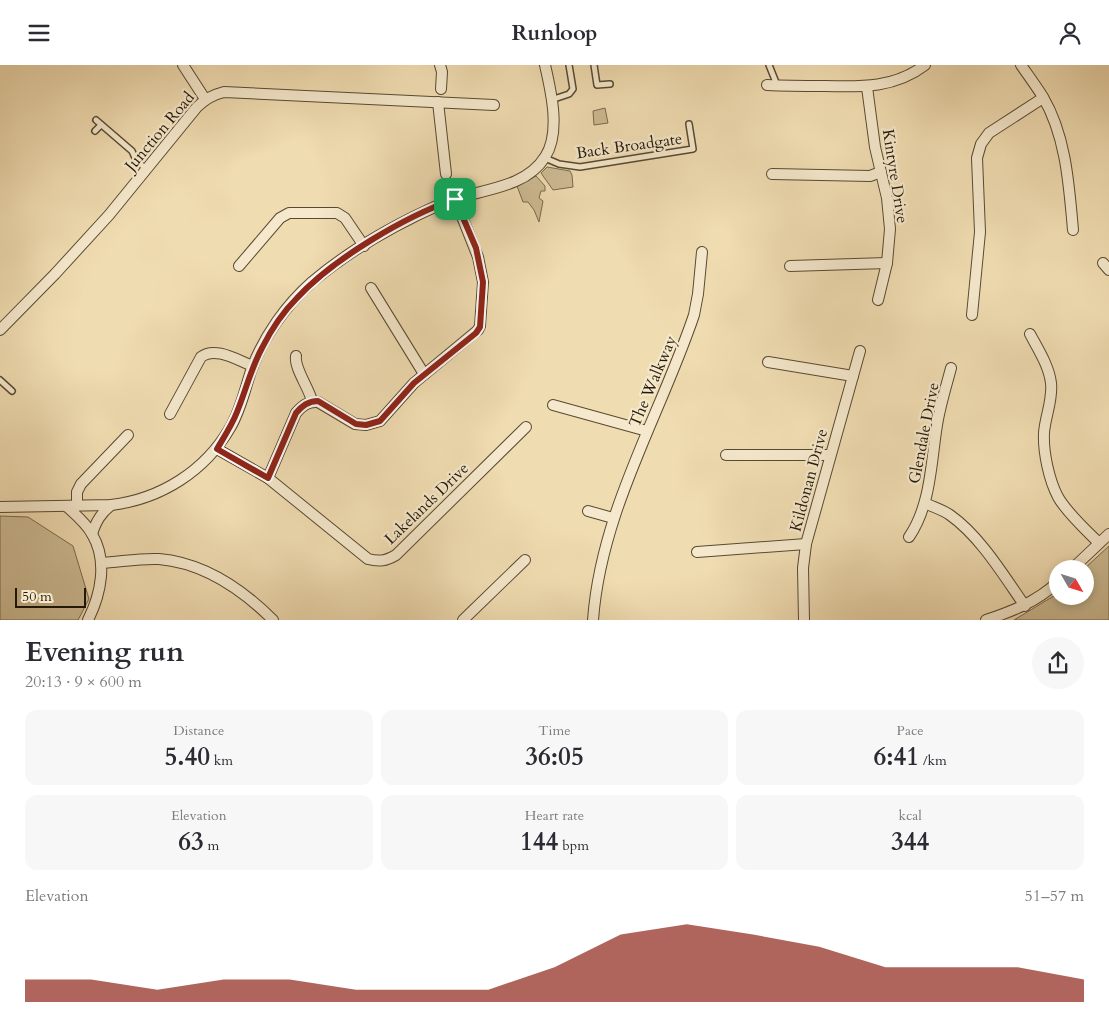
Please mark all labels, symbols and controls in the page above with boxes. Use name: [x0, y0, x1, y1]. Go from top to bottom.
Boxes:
text: Runloop: [511, 18, 598, 48]
icon: menu: [25, 19, 53, 47]
icon: person: [1056, 19, 1084, 47]
street label: Junction Road: [119, 87, 200, 178]
street label: Kintyre Drive: [877, 127, 913, 225]
street label: Back Broadgate: [575, 128, 684, 164]
pin: [434, 178, 476, 220]
icon: arrive: [441, 185, 469, 213]
street label: The Walkway: [624, 332, 682, 431]
street label: Glendale Drive: [903, 381, 945, 486]
street label: Kildonan Drive: [785, 426, 833, 534]
street label: Lakelands Drive: [380, 458, 474, 550]
north arrow: [1049, 560, 1094, 605]
map controls: [1049, 560, 1094, 605]
scale bar: [15, 585, 86, 608]
text: 50 m: [22, 587, 52, 606]
text: Evening run: [25, 633, 184, 671]
button: share: [1032, 637, 1084, 689]
text: 20:13 · 9 × 600 m: [25, 671, 142, 693]
text: Distance: [173, 721, 224, 740]
text: Time: [538, 721, 571, 740]
text: Pace: [897, 721, 924, 740]
text: 5.40: [164, 740, 210, 774]
text: 36:05: [525, 740, 584, 774]
text: 6:41: [874, 740, 919, 774]
text: km: [210, 751, 233, 770]
text: /km: [919, 751, 947, 770]
text: Elevation: [171, 806, 227, 825]
text: Heart rate: [525, 806, 584, 825]
text: kcal: [898, 806, 922, 825]
text: 63: [178, 825, 204, 859]
text: 144: [520, 825, 558, 859]
text: 344: [891, 825, 929, 859]
text: m: [204, 836, 219, 855]
text: bpm: [558, 836, 589, 855]
text: Elevation: [25, 885, 89, 907]
text: 51–57 m: [1025, 885, 1084, 907]

